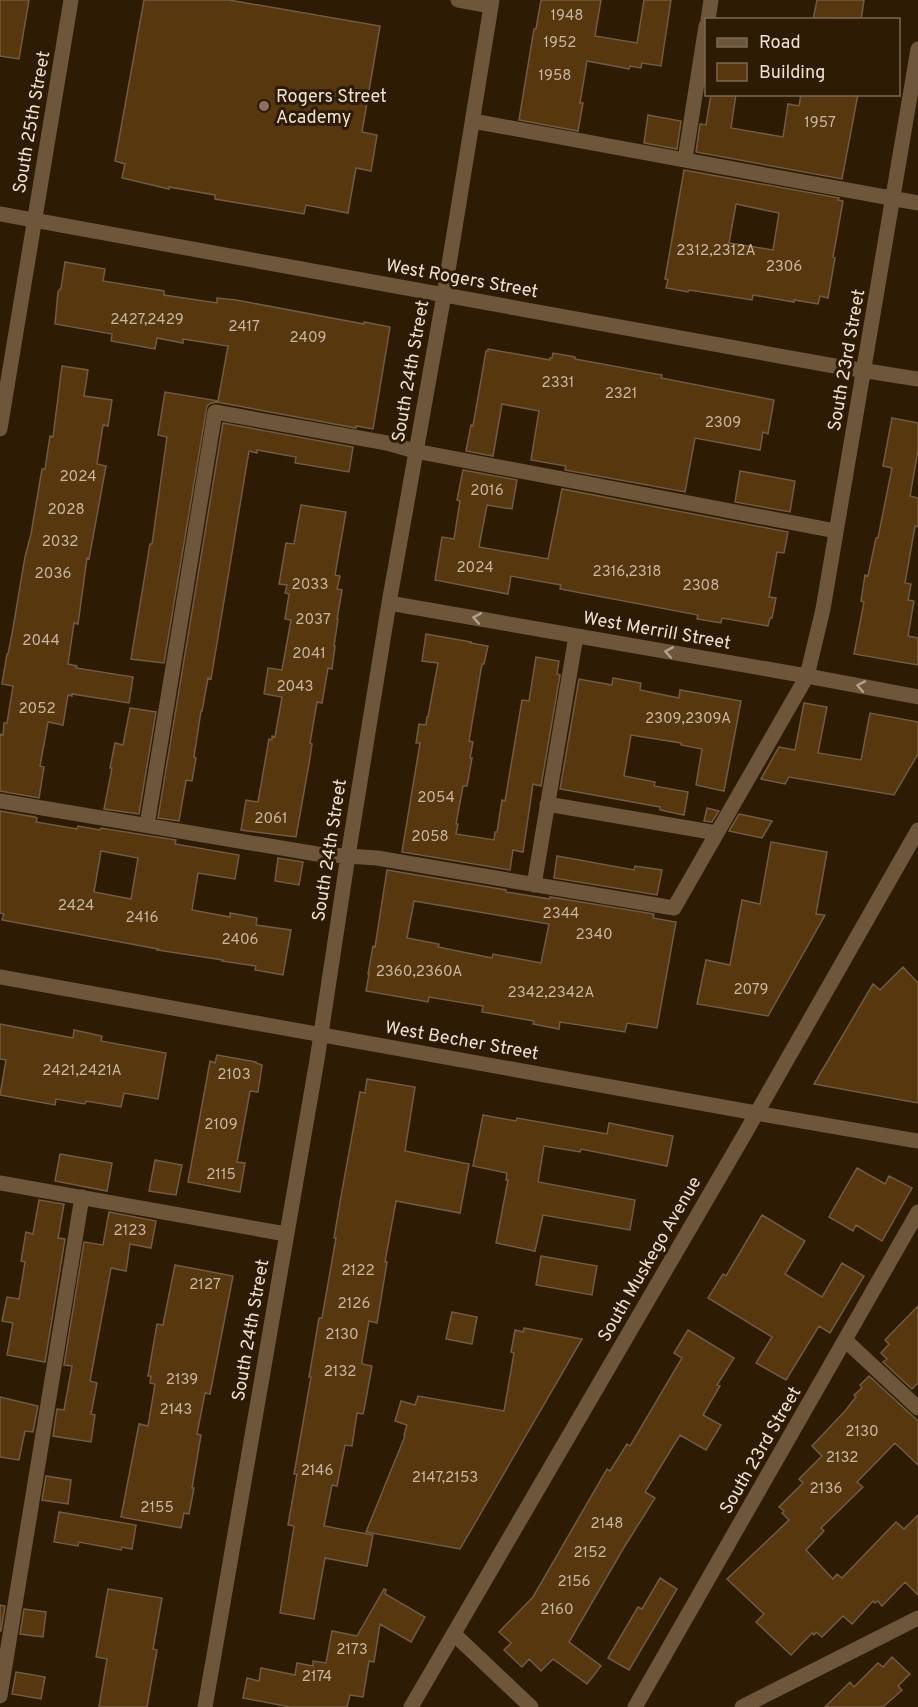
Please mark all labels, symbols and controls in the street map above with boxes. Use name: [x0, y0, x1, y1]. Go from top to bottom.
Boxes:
house number: 1948: [550, 7, 584, 26]
legend: [705, 18, 900, 96]
text: Road: [759, 32, 801, 55]
house number: 1952: [544, 34, 576, 53]
street label: South 25th Street: [9, 49, 56, 195]
text: Building: [759, 62, 825, 85]
house number: 1958: [538, 67, 572, 86]
place label: Rogers Street Academy: [276, 86, 387, 130]
marker: Rogers Street Academy: [257, 99, 271, 113]
house number: 1957: [804, 114, 836, 133]
house number: 2312,2312A: [676, 242, 756, 261]
street label: West Rogers Street: [384, 255, 540, 304]
house number: 2306: [766, 258, 802, 277]
street label: South 23rd Street: [824, 287, 871, 433]
street label: South 24th Street: [388, 298, 435, 444]
house number: 2427,2429: [110, 311, 184, 330]
house number: 2417: [228, 318, 260, 337]
house number: 2409: [290, 329, 326, 348]
house number: 2331: [542, 374, 574, 393]
house number: 2321: [605, 385, 637, 404]
house number: 2309: [705, 414, 741, 433]
house number: 2024: [59, 468, 97, 487]
house number: 2016: [470, 482, 504, 501]
house number: 2028: [47, 501, 85, 520]
house number: 2032: [42, 533, 78, 552]
house number: 2024: [456, 559, 494, 578]
house number: 2316,2318: [592, 563, 662, 582]
house number: 2036: [35, 565, 71, 584]
house number: 2033: [292, 576, 328, 595]
house number: 2308: [683, 577, 719, 596]
street label: West Merrill Street: [581, 607, 732, 656]
house number: 2037: [295, 611, 331, 630]
one-way arrow: [472, 612, 482, 625]
house number: 2044: [22, 632, 60, 651]
house number: 2041: [292, 645, 326, 664]
one-way arrow: [664, 646, 674, 659]
house number: 2043: [276, 678, 314, 697]
one-way arrow: [856, 680, 866, 693]
house number: 2052: [18, 700, 56, 719]
house number: 2309,2309A: [645, 710, 731, 729]
street label: South 24th Street: [308, 777, 353, 923]
house number: 2054: [417, 789, 455, 808]
house number: 2061: [254, 810, 288, 829]
house number: 2058: [411, 828, 449, 847]
house number: 2424: [58, 897, 94, 916]
house number: 2344: [543, 905, 579, 924]
house number: 2416: [126, 909, 158, 928]
house number: 2340: [575, 926, 613, 945]
house number: 2406: [222, 931, 259, 950]
house number: 2360,2360A: [376, 963, 462, 982]
house number: 2079: [733, 981, 769, 1000]
house number: 2342,2342A: [508, 984, 594, 1003]
street label: West Becher Street: [383, 1017, 540, 1066]
house number: 2421,2421A: [42, 1062, 122, 1081]
house number: 2103: [217, 1066, 251, 1085]
house number: 2109: [204, 1116, 238, 1135]
house number: 2115: [206, 1166, 236, 1185]
street label: South Muskego Avenue: [594, 1173, 707, 1347]
house number: 2123: [114, 1222, 147, 1241]
street label: South 24th Street: [228, 1257, 275, 1403]
house number: 2122: [341, 1262, 375, 1281]
house number: 2127: [189, 1276, 221, 1295]
house number: 2126: [338, 1295, 370, 1314]
house number: 2130: [325, 1326, 359, 1345]
house number: 2132: [324, 1363, 356, 1382]
house number: 2139: [166, 1371, 198, 1390]
street label: South 23rd Street: [715, 1383, 807, 1519]
house number: 2143: [160, 1401, 192, 1420]
house number: 2130: [845, 1423, 879, 1442]
house number: 2132: [826, 1449, 858, 1468]
house number: 2146: [301, 1462, 333, 1481]
house number: 2147,2153: [412, 1469, 478, 1488]
house number: 2136: [810, 1480, 842, 1499]
house number: 2155: [140, 1499, 174, 1518]
house number: 2148: [591, 1515, 623, 1534]
house number: 2152: [573, 1544, 607, 1563]
house number: 2156: [557, 1573, 591, 1592]
house number: 2160: [540, 1601, 574, 1620]
house number: 2173: [336, 1641, 368, 1660]
house number: 2174: [302, 1668, 332, 1687]

